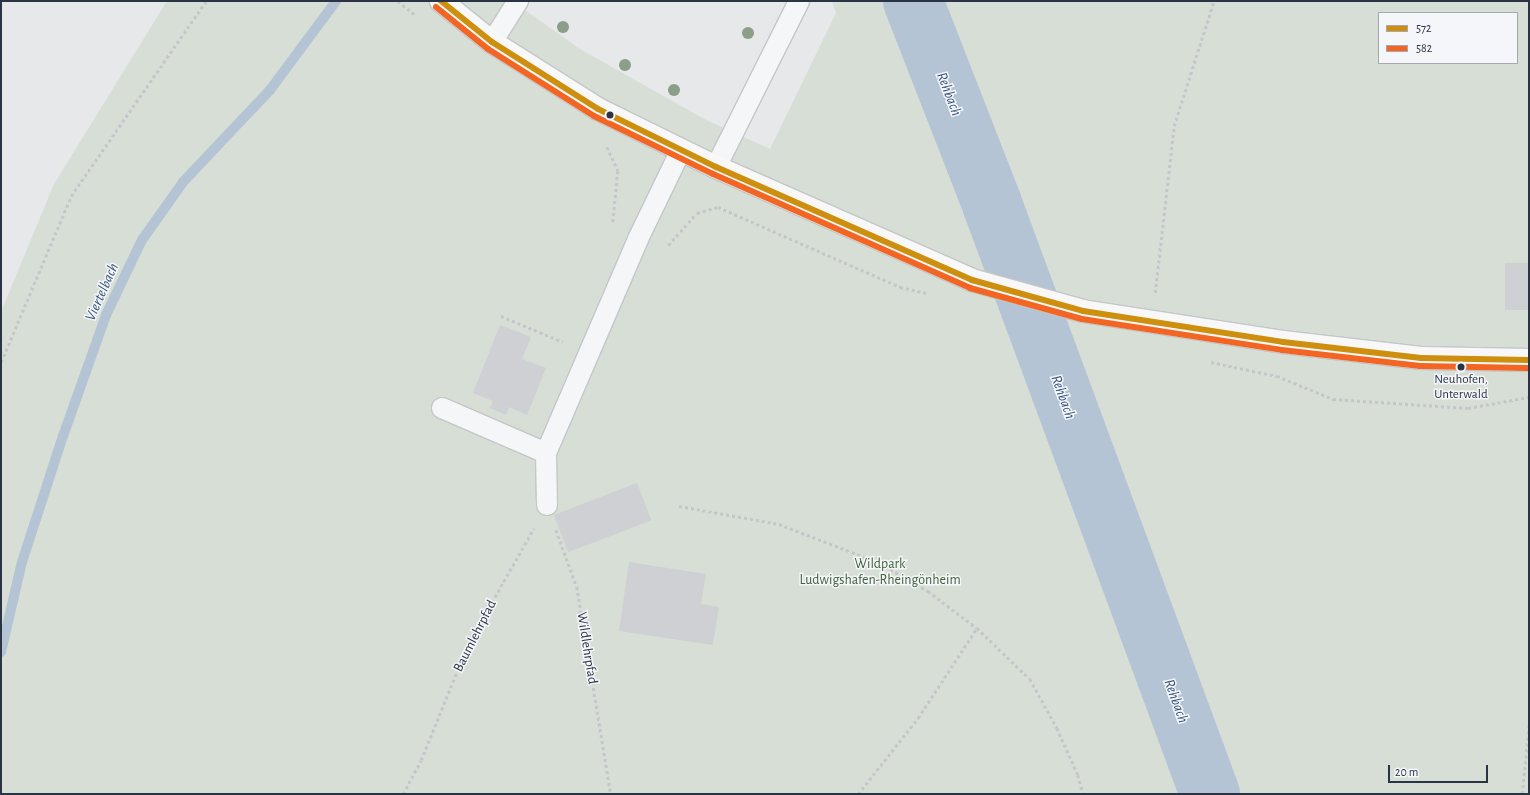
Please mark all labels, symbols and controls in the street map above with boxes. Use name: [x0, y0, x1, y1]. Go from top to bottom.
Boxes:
legend: [1378, 12, 1518, 64]
text: 572: [1416, 22, 1431, 34]
text: 582: [1416, 42, 1432, 54]
water label: Rehbach: [932, 70, 966, 118]
unlabelled marker: [605, 110, 615, 120]
water label: Viertelbach: [81, 260, 123, 324]
marker: Neuhofen, Unterwald: [1456, 362, 1466, 372]
water label: Rehbach: [1047, 373, 1079, 421]
place label: Neuhofen, Unterwald: [1434, 373, 1488, 404]
park label: Wildpark Ludwigshafen-Rheingönheim: [799, 556, 961, 588]
street label: Baumlehrpfad: [450, 597, 500, 675]
street label: Wildlehrpfad: [573, 611, 601, 685]
water label: Rehbach: [1160, 677, 1192, 725]
scale bar: [1390, 757, 1490, 783]
text: 20 m: [1395, 766, 1418, 778]

